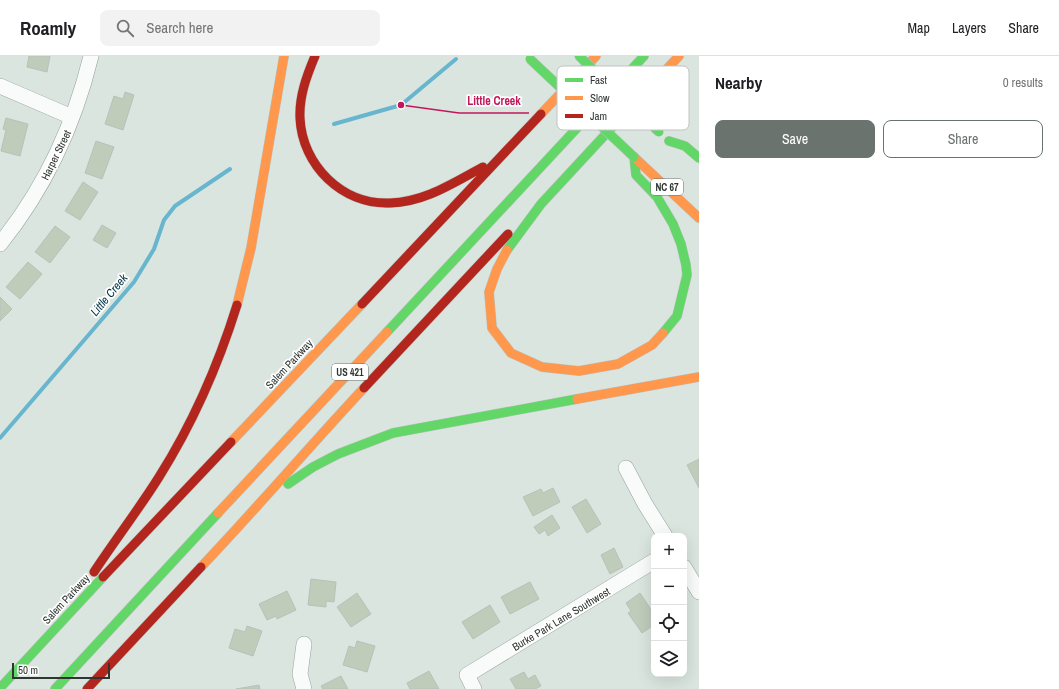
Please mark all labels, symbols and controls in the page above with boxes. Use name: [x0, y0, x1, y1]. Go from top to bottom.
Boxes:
search box: [100, 10, 380, 46]
text: Roamly: [20, 15, 76, 41]
icon: search: [114, 17, 136, 39]
text: Search here: [146, 17, 213, 38]
text: Map: [908, 19, 930, 37]
text: Layers: [952, 19, 986, 37]
text: Share: [1008, 19, 1039, 37]
legend: [557, 66, 689, 130]
text: Nearby: [715, 71, 762, 94]
text: Fast: [590, 73, 608, 87]
text: 0 results: [1003, 74, 1043, 91]
callout: Little Creek: [459, 89, 529, 113]
text: Slow: [590, 91, 610, 105]
text: Little Creek: [467, 93, 521, 109]
text: Jam: [590, 109, 607, 123]
button: Save: [715, 120, 875, 158]
button: Share: [883, 120, 1043, 158]
street label: Harper Street: [38, 127, 74, 182]
road number: NC 67: [651, 179, 683, 195]
water label: Little Creek: [87, 270, 132, 319]
street label: Salem Parkway: [263, 336, 316, 392]
road number: US 421: [332, 364, 368, 380]
map controls: [651, 533, 687, 677]
button: +: [651, 533, 687, 569]
button: −: [651, 569, 687, 605]
street label: Salem Parkway: [40, 571, 93, 627]
street label: Burke Park Lane Southwest: [509, 584, 613, 654]
button: locate: [651, 605, 687, 641]
button: layers: [651, 641, 687, 677]
scale bar: [12, 661, 110, 680]
text: 50 m: [18, 663, 38, 677]

